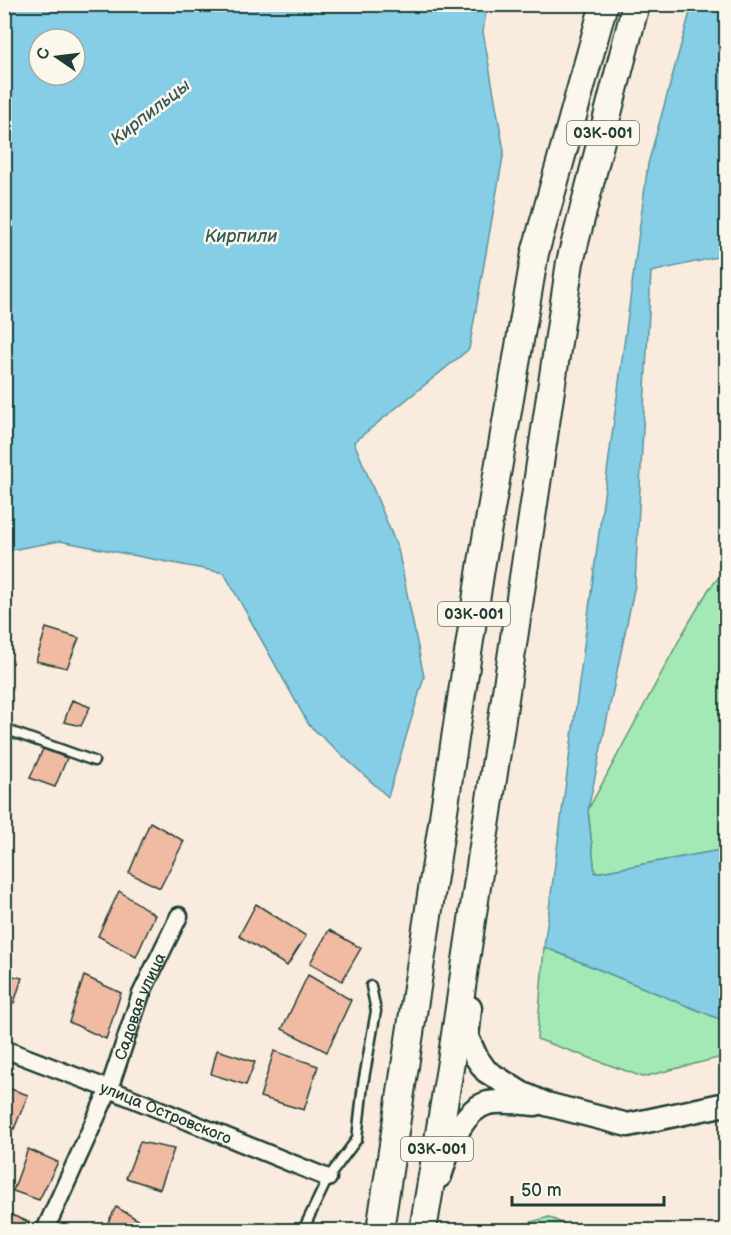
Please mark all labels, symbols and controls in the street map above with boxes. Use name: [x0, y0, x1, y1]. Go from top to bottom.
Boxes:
north arrow: [27, 27, 87, 87]
text: С: [33, 46, 54, 61]
water label: Кирпильцы: [106, 75, 194, 150]
road number: 03К-001: [567, 121, 639, 145]
water label: Кирпили: [205, 226, 277, 247]
road number: 03К-001: [438, 602, 510, 626]
street label: Садовая улица: [111, 950, 171, 1063]
street label: улица Островского: [97, 1079, 234, 1149]
road number: 03К-001: [401, 1137, 473, 1161]
scale bar: [512, 1169, 664, 1207]
text: 50 m: [521, 1180, 562, 1201]

